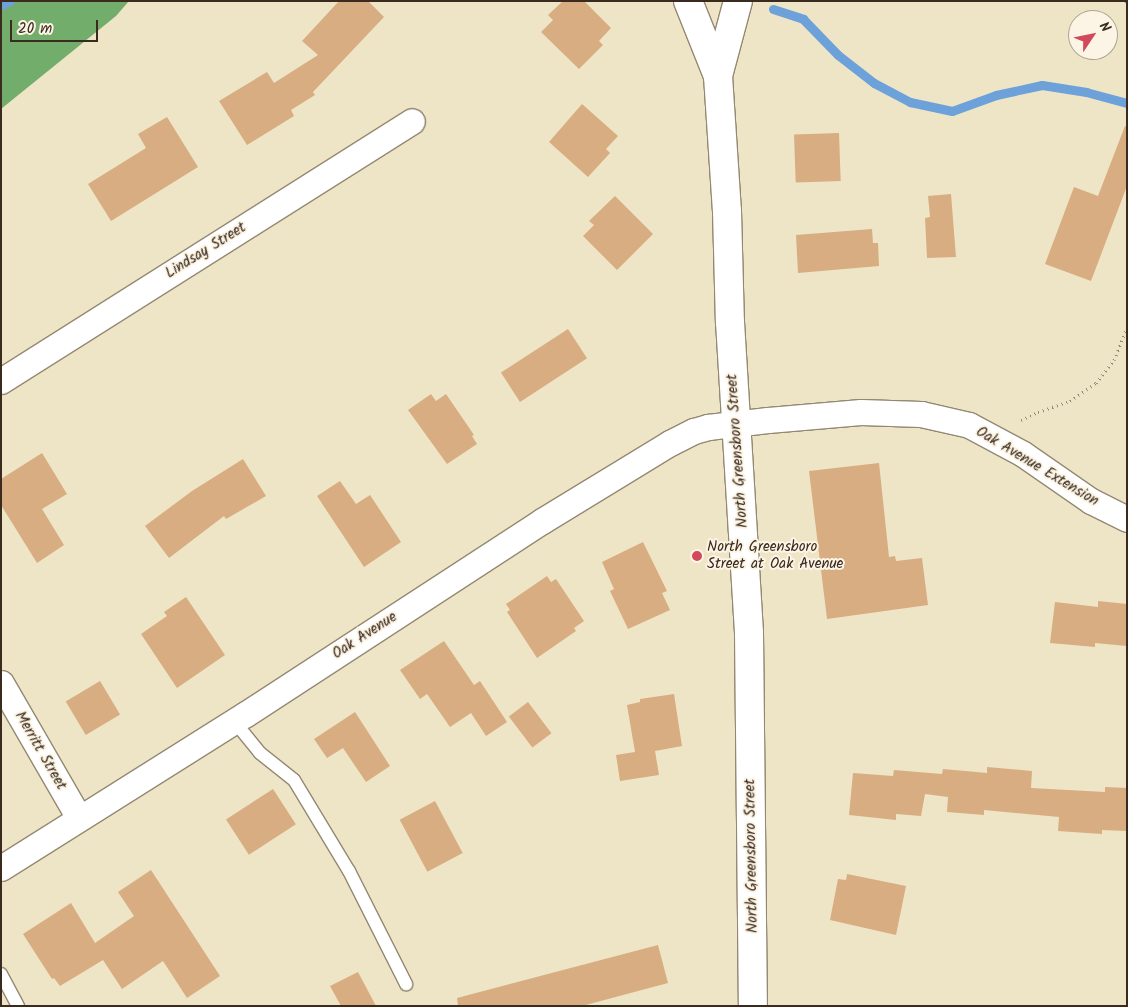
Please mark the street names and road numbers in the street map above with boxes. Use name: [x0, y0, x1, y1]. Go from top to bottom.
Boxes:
street label: Lindsay Street: [162, 219, 250, 283]
street label: North Greensboro Street: [724, 373, 752, 529]
street label: Oak Avenue Extension: [972, 423, 1102, 511]
street label: Oak Avenue: [329, 608, 401, 664]
street label: Merritt Street: [10, 709, 70, 793]
street label: North Greensboro Street: [742, 779, 762, 933]

